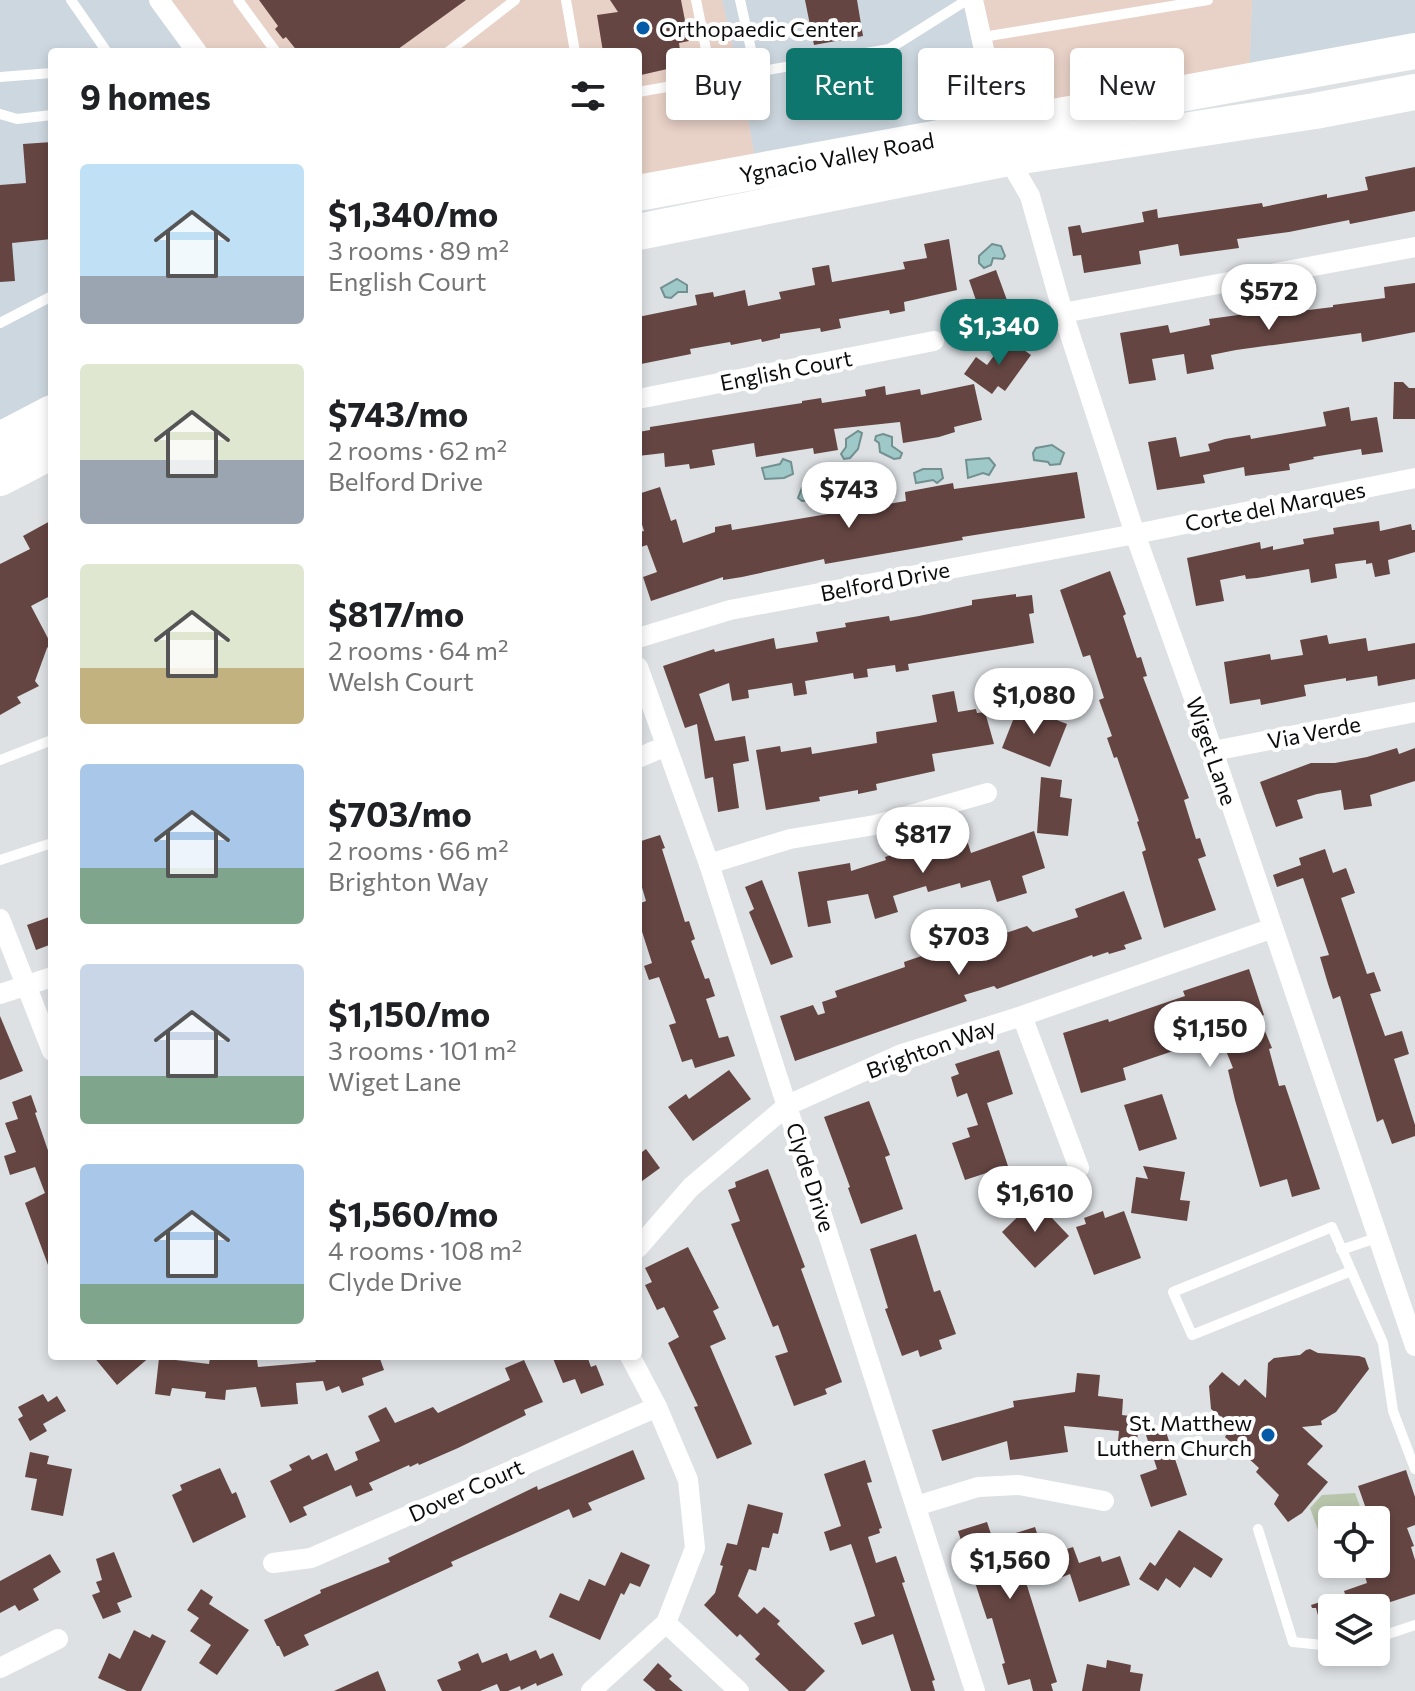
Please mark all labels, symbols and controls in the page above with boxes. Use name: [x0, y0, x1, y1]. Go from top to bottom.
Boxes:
place label: Orthopaedic Center: [659, 15, 859, 42]
marker: Orthopaedic Center: [634, 19, 652, 37]
chip: Buy: [666, 48, 770, 120]
chip: Rent: [786, 48, 902, 120]
chip: Filters: [918, 48, 1054, 120]
chip: New: [1070, 48, 1184, 120]
icon: filters: [566, 74, 610, 118]
text: 9 homes: [80, 75, 211, 117]
street label: Ygnacio Valley Road: [737, 126, 936, 188]
text: $1,340/mo: [328, 192, 498, 234]
icon: home: [144, 196, 240, 292]
text: 3 rooms · 89 m²: [328, 234, 509, 265]
pin: $572: [1222, 264, 1316, 332]
text: English Court: [328, 265, 486, 296]
text: $572: [1239, 274, 1299, 305]
pin: $1,340: [934, 299, 1064, 367]
text: $1,340: [958, 309, 1040, 340]
street label: English Court: [718, 344, 854, 396]
text: $743/mo: [328, 392, 468, 434]
icon: home: [144, 396, 240, 492]
text: 2 rooms · 62 m²: [328, 434, 507, 465]
pin: $743: [802, 462, 896, 530]
text: Belford Drive: [328, 465, 483, 496]
text: $743: [820, 472, 878, 503]
street label: Corte del Marques: [1182, 475, 1368, 537]
street label: Belford Drive: [818, 555, 952, 607]
text: $817/mo: [328, 592, 464, 634]
icon: home: [144, 596, 240, 692]
text: 2 rooms · 64 m²: [328, 634, 509, 665]
text: Welsh Court: [328, 665, 474, 696]
pin: $1,080: [969, 668, 1099, 736]
text: $1,080: [992, 678, 1076, 709]
street label: Wiget Lane: [1181, 693, 1243, 809]
street label: Via Verde: [1265, 710, 1363, 754]
text: $703/mo: [328, 792, 472, 834]
icon: home: [144, 796, 240, 892]
pin: $817: [876, 807, 970, 875]
text: $817: [894, 817, 952, 848]
text: 2 rooms · 66 m²: [328, 834, 509, 865]
text: Brighton Way: [328, 865, 489, 896]
pin: $703: [912, 909, 1006, 977]
text: $703: [928, 919, 990, 950]
text: $1,150/mo: [328, 992, 490, 1034]
icon: home: [144, 996, 240, 1092]
pin: $1,150: [1145, 1001, 1275, 1069]
text: $1,150: [1172, 1011, 1248, 1042]
street label: Brighton Way: [863, 1012, 999, 1084]
text: 3 rooms · 101 m²: [328, 1034, 517, 1065]
text: Wiget Lane: [328, 1065, 461, 1096]
street label: Clyde Drive: [781, 1119, 841, 1235]
pin: $1,610: [970, 1166, 1100, 1234]
text: $1,610: [996, 1176, 1074, 1207]
text: $1,560/mo: [328, 1192, 498, 1234]
icon: home: [144, 1196, 240, 1292]
text: 4 rooms · 108 m²: [328, 1234, 522, 1265]
text: Clyde Drive: [328, 1265, 462, 1296]
place label: St. Matthew Luthern Church: [1096, 1409, 1252, 1461]
marker: St. Matthew Luthern Church: [1259, 1426, 1277, 1444]
street label: Dover Court: [404, 1453, 528, 1527]
map controls: [1318, 1506, 1390, 1666]
button: locate: [1318, 1506, 1390, 1578]
pin: $1,560: [945, 1533, 1075, 1601]
text: $1,560: [969, 1543, 1051, 1574]
button: layers: [1318, 1594, 1390, 1666]

